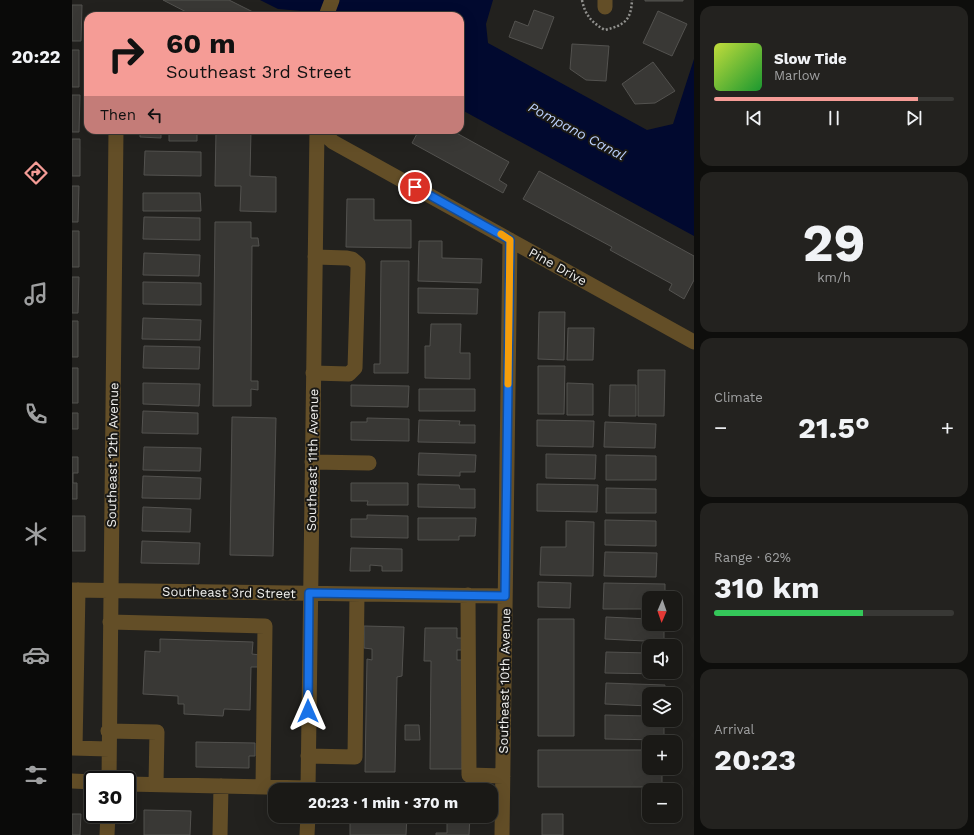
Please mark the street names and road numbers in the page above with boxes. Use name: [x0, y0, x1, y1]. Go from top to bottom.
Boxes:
street label: Pine Drive: [526, 244, 589, 288]
street label: Southeast 12th Avenue: [104, 382, 121, 528]
street label: Southeast 11th Avenue: [304, 389, 321, 531]
street label: Southeast 3rd Street: [162, 584, 296, 601]
street label: Southeast 10th Avenue: [496, 608, 513, 754]

